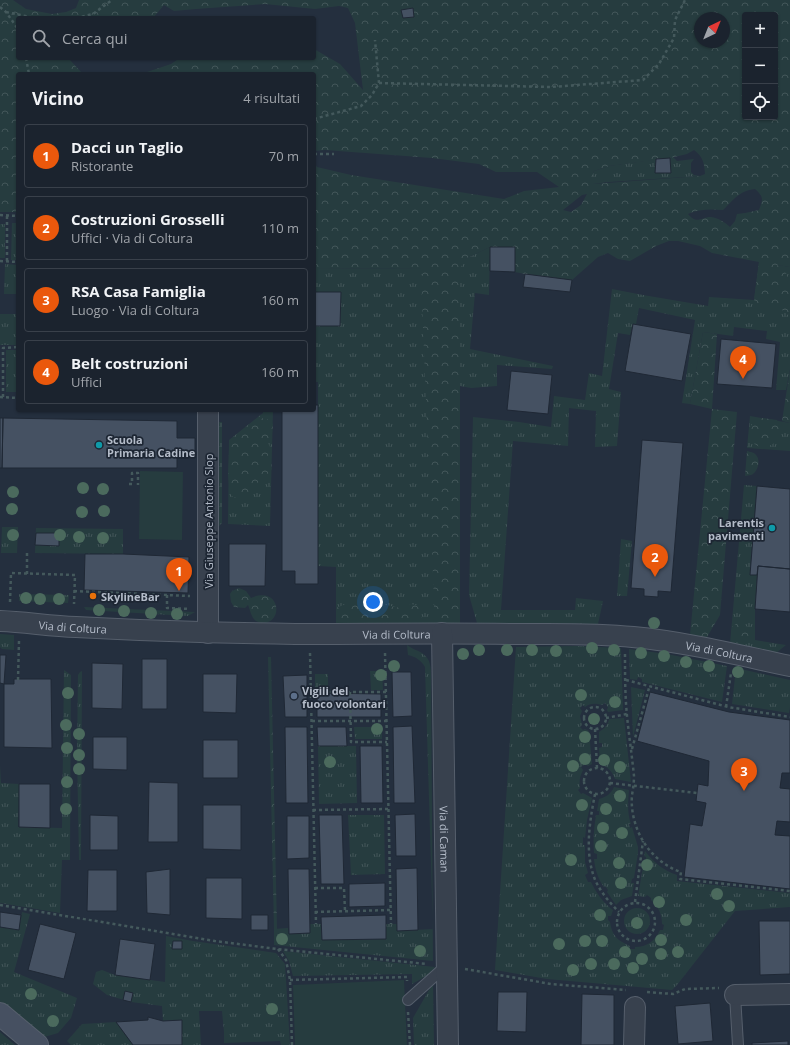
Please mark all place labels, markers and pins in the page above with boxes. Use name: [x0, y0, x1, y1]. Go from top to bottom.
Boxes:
pin: 4: [730, 346, 756, 379]
place label: Scuola Primaria Cadine: [107, 432, 196, 460]
marker: Scuola Primaria Cadine: [94, 440, 104, 450]
place label: Larentis pavimenti: [708, 515, 765, 543]
marker: Larentis pavimenti: [767, 523, 777, 533]
pin: 2: [642, 544, 668, 577]
pin: 1: [166, 558, 192, 591]
place label: SkylineBar: [101, 589, 160, 604]
marker: SkylineBar: [88, 591, 98, 601]
place label: Vigili del fuoco volontari: [302, 683, 386, 711]
marker: Vigili del fuoco volontari: [289, 691, 299, 701]
pin: 3: [731, 758, 757, 791]

